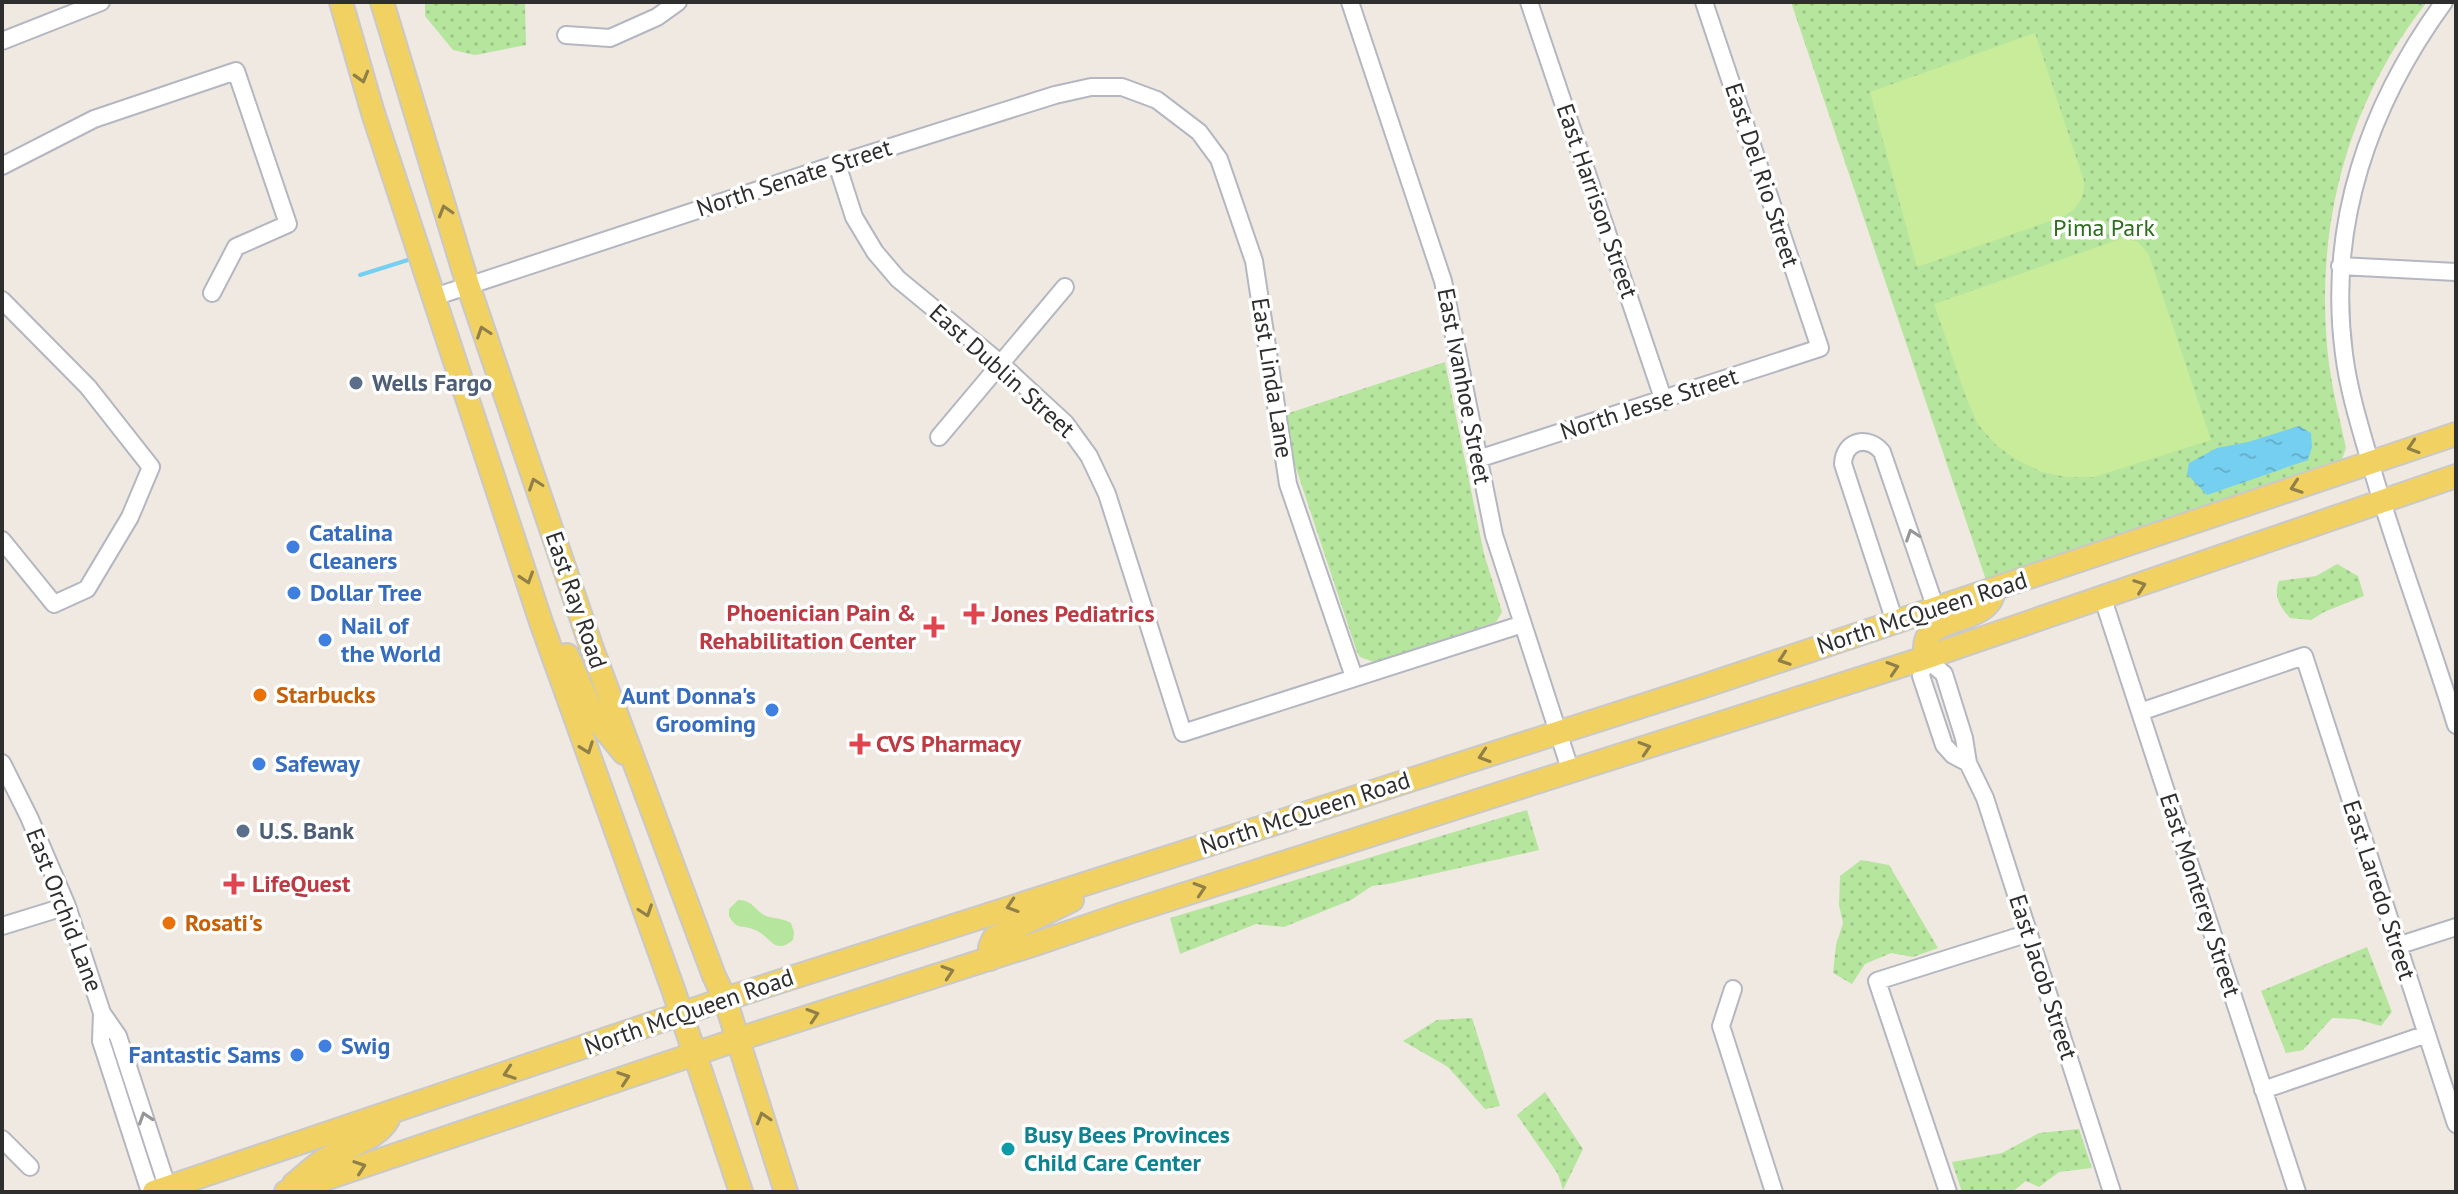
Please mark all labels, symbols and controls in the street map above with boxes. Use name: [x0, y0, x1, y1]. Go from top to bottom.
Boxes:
one-way arrow: [353, 69, 369, 83]
street label: East Del Rio Street: [1718, 79, 1807, 271]
street label: East Harrison Street: [1550, 99, 1645, 302]
street label: North Senate Street: [692, 131, 895, 224]
one-way arrow: [438, 204, 454, 218]
park label: Pima Park: [2053, 212, 2155, 243]
street label: East Ivanhoe Street: [1430, 285, 1499, 486]
street label: East Linda Lane: [1245, 296, 1300, 460]
street label: East Dublin Street: [923, 297, 1082, 444]
one-way arrow: [477, 325, 493, 339]
street label: North Jesse Street: [1556, 360, 1742, 447]
place label: Wells Fargo: [372, 367, 492, 398]
marker: Wells Fargo: [347, 374, 365, 392]
one-way arrow: [2407, 438, 2421, 454]
one-way arrow: [2290, 477, 2304, 493]
one-way arrow: [529, 478, 545, 492]
place label: Catalina Cleaners: [309, 517, 397, 576]
street label: East Ray Road: [539, 527, 614, 672]
one-way arrow: [1905, 528, 1921, 542]
marker: Catalina Cleaners: [284, 538, 302, 556]
street label: North McQueen Road: [1813, 564, 2031, 661]
one-way arrow: [518, 571, 534, 584]
place label: Dollar Tree: [310, 577, 422, 608]
one-way arrow: [2132, 579, 2146, 595]
marker: Dollar Tree: [285, 584, 303, 602]
place label: Phoenician Pain & Rehabilitation Center: [699, 597, 917, 656]
place label: Jones Pediatrics: [991, 598, 1155, 629]
marker: Jones Pediatrics: [963, 603, 985, 625]
place label: Nail of the World: [341, 610, 441, 669]
marker: Phoenician Pain & Rehabilitation Center: [923, 616, 945, 638]
marker: Nail of the World: [316, 631, 334, 649]
one-way arrow: [1778, 649, 1792, 665]
one-way arrow: [1886, 661, 1899, 677]
place label: Starbucks: [276, 679, 376, 710]
place label: Aunt Donna's Grooming: [621, 680, 756, 739]
marker: Starbucks: [251, 686, 269, 704]
marker: Aunt Donna's Grooming: [763, 701, 781, 719]
place label: CVS Pharmacy: [876, 728, 1021, 759]
marker: CVS Pharmacy: [851, 735, 869, 753]
one-way arrow: [577, 740, 594, 754]
one-way arrow: [1638, 741, 1652, 757]
one-way arrow: [1477, 747, 1491, 763]
place label: Safeway: [275, 748, 360, 779]
marker: Safeway: [250, 755, 268, 773]
street label: North McQueen Road: [1196, 764, 1414, 861]
street label: East Monterey Street: [2153, 789, 2248, 1001]
street label: East Laredo Street: [2336, 796, 2423, 984]
place label: U.S. Bank: [259, 815, 354, 846]
marker: U.S. Bank: [234, 822, 252, 840]
street label: East Orchid Lane: [19, 824, 110, 996]
place label: LifeQuest: [252, 868, 351, 899]
marker: LifeQuest: [223, 873, 245, 895]
one-way arrow: [1193, 882, 1206, 898]
street label: East Jacob Street: [2002, 890, 2085, 1063]
one-way arrow: [1006, 897, 1020, 913]
one-way arrow: [636, 903, 652, 917]
place label: Rosati's: [185, 907, 263, 938]
marker: Rosati's: [160, 914, 178, 932]
street label: North McQueen Road: [580, 961, 798, 1062]
one-way arrow: [941, 966, 955, 982]
one-way arrow: [805, 1009, 819, 1025]
place label: Swig: [341, 1030, 390, 1061]
marker: Swig: [316, 1037, 334, 1055]
place label: Fantastic Sams: [129, 1039, 281, 1070]
marker: Fantastic Sams: [288, 1046, 306, 1064]
one-way arrow: [503, 1063, 517, 1079]
one-way arrow: [616, 1071, 630, 1087]
one-way arrow: [756, 1111, 772, 1125]
one-way arrow: [139, 1112, 155, 1126]
place label: Busy Bees Provinces Child Care Center: [1024, 1119, 1230, 1178]
marker: Busy Bees Provinces Child Care Center: [999, 1140, 1017, 1158]
one-way arrow: [352, 1161, 366, 1177]

